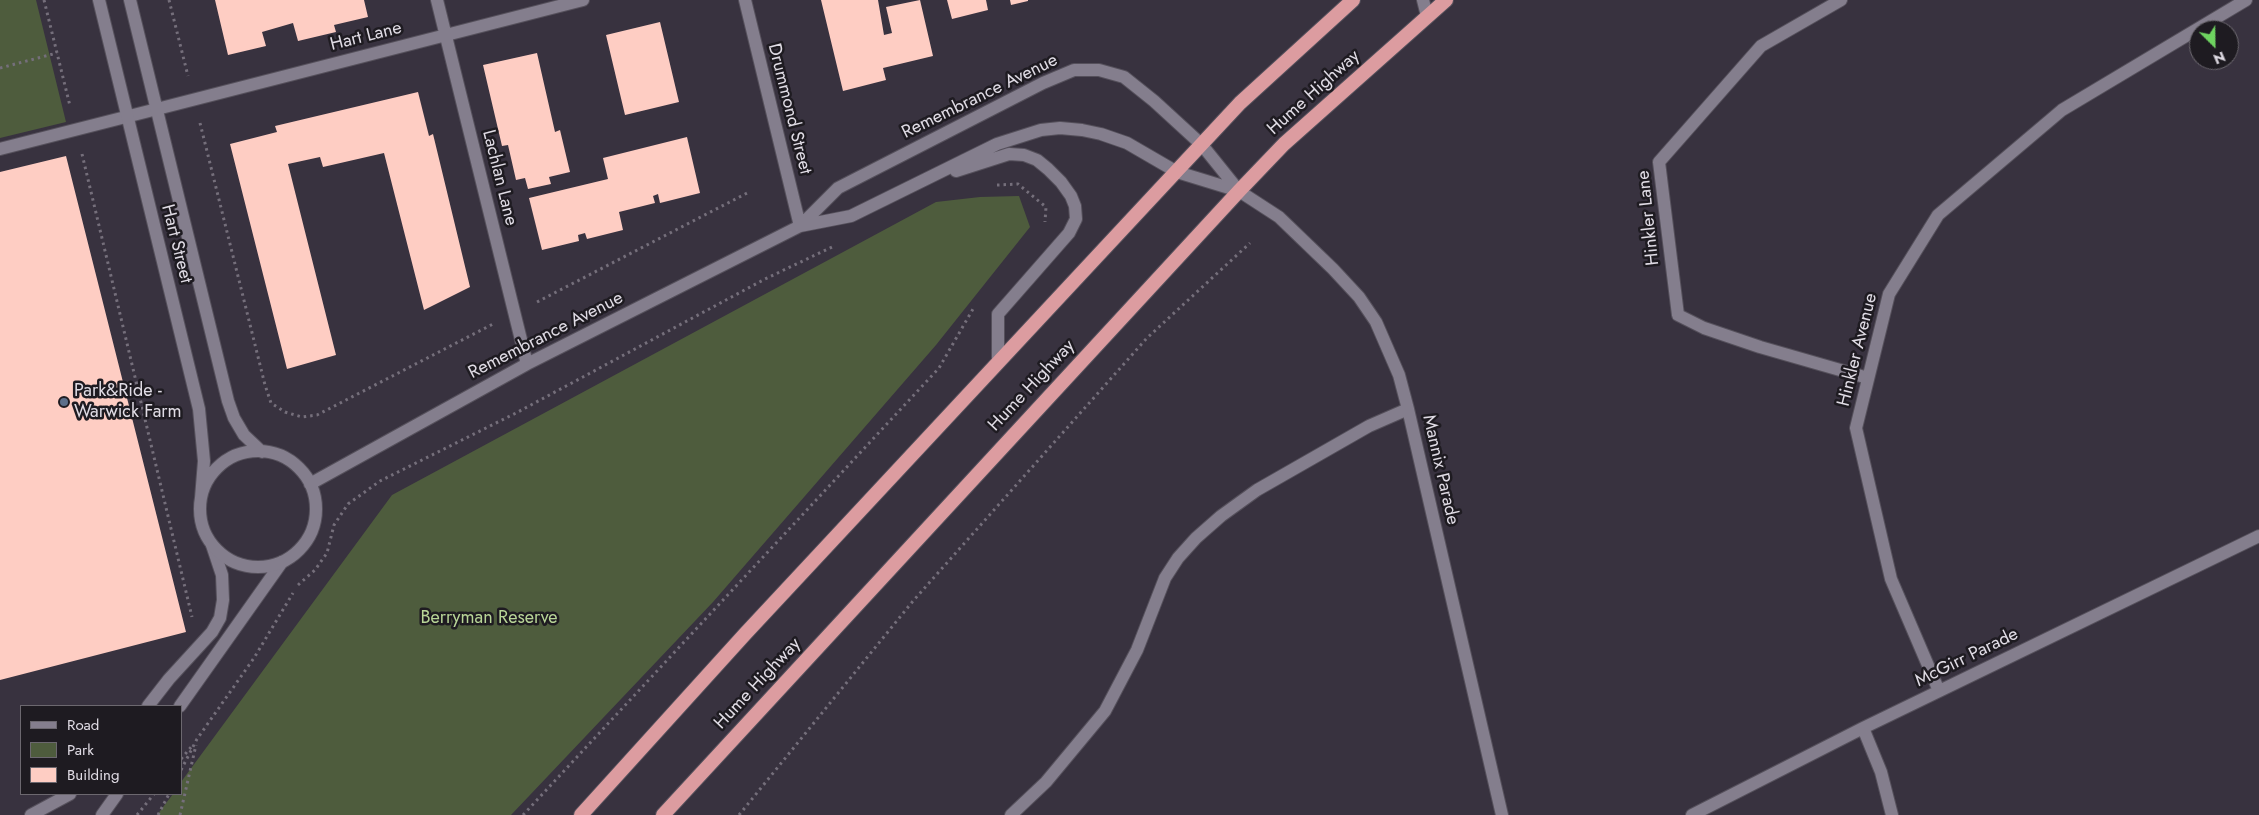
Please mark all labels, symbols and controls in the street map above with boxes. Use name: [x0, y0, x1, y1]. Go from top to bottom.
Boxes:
street label: Hart Lane: [328, 18, 404, 56]
north arrow: [2189, 20, 2239, 70]
street label: Drummond Street: [762, 41, 816, 177]
street label: Hume Highway: [1263, 46, 1365, 140]
text: N: [2210, 47, 2228, 69]
street label: Remembrance Avenue: [899, 50, 1061, 144]
street label: Lachlan Lane: [477, 128, 521, 228]
street label: Hinkler Lane: [1633, 169, 1665, 267]
street label: Hart Street: [156, 202, 196, 286]
street label: Remembrance Avenue: [465, 288, 627, 384]
street label: Hinkler Avenue: [1833, 291, 1883, 409]
street label: Hume Highway: [984, 336, 1080, 436]
place label: Park&Ride - Warwick Farm: [74, 381, 182, 424]
marker: Park&Ride - Warwick Farm: [58, 396, 70, 408]
street label: Mannix Parade: [1417, 413, 1463, 527]
park label: Berryman Reserve: [420, 608, 558, 630]
street label: McGirr Parade: [1912, 624, 2022, 692]
street label: Hume Highway: [710, 634, 806, 734]
legend: [20, 705, 182, 795]
text: Road: [67, 714, 99, 736]
text: Park: [67, 739, 94, 761]
text: Building: [67, 764, 119, 786]

